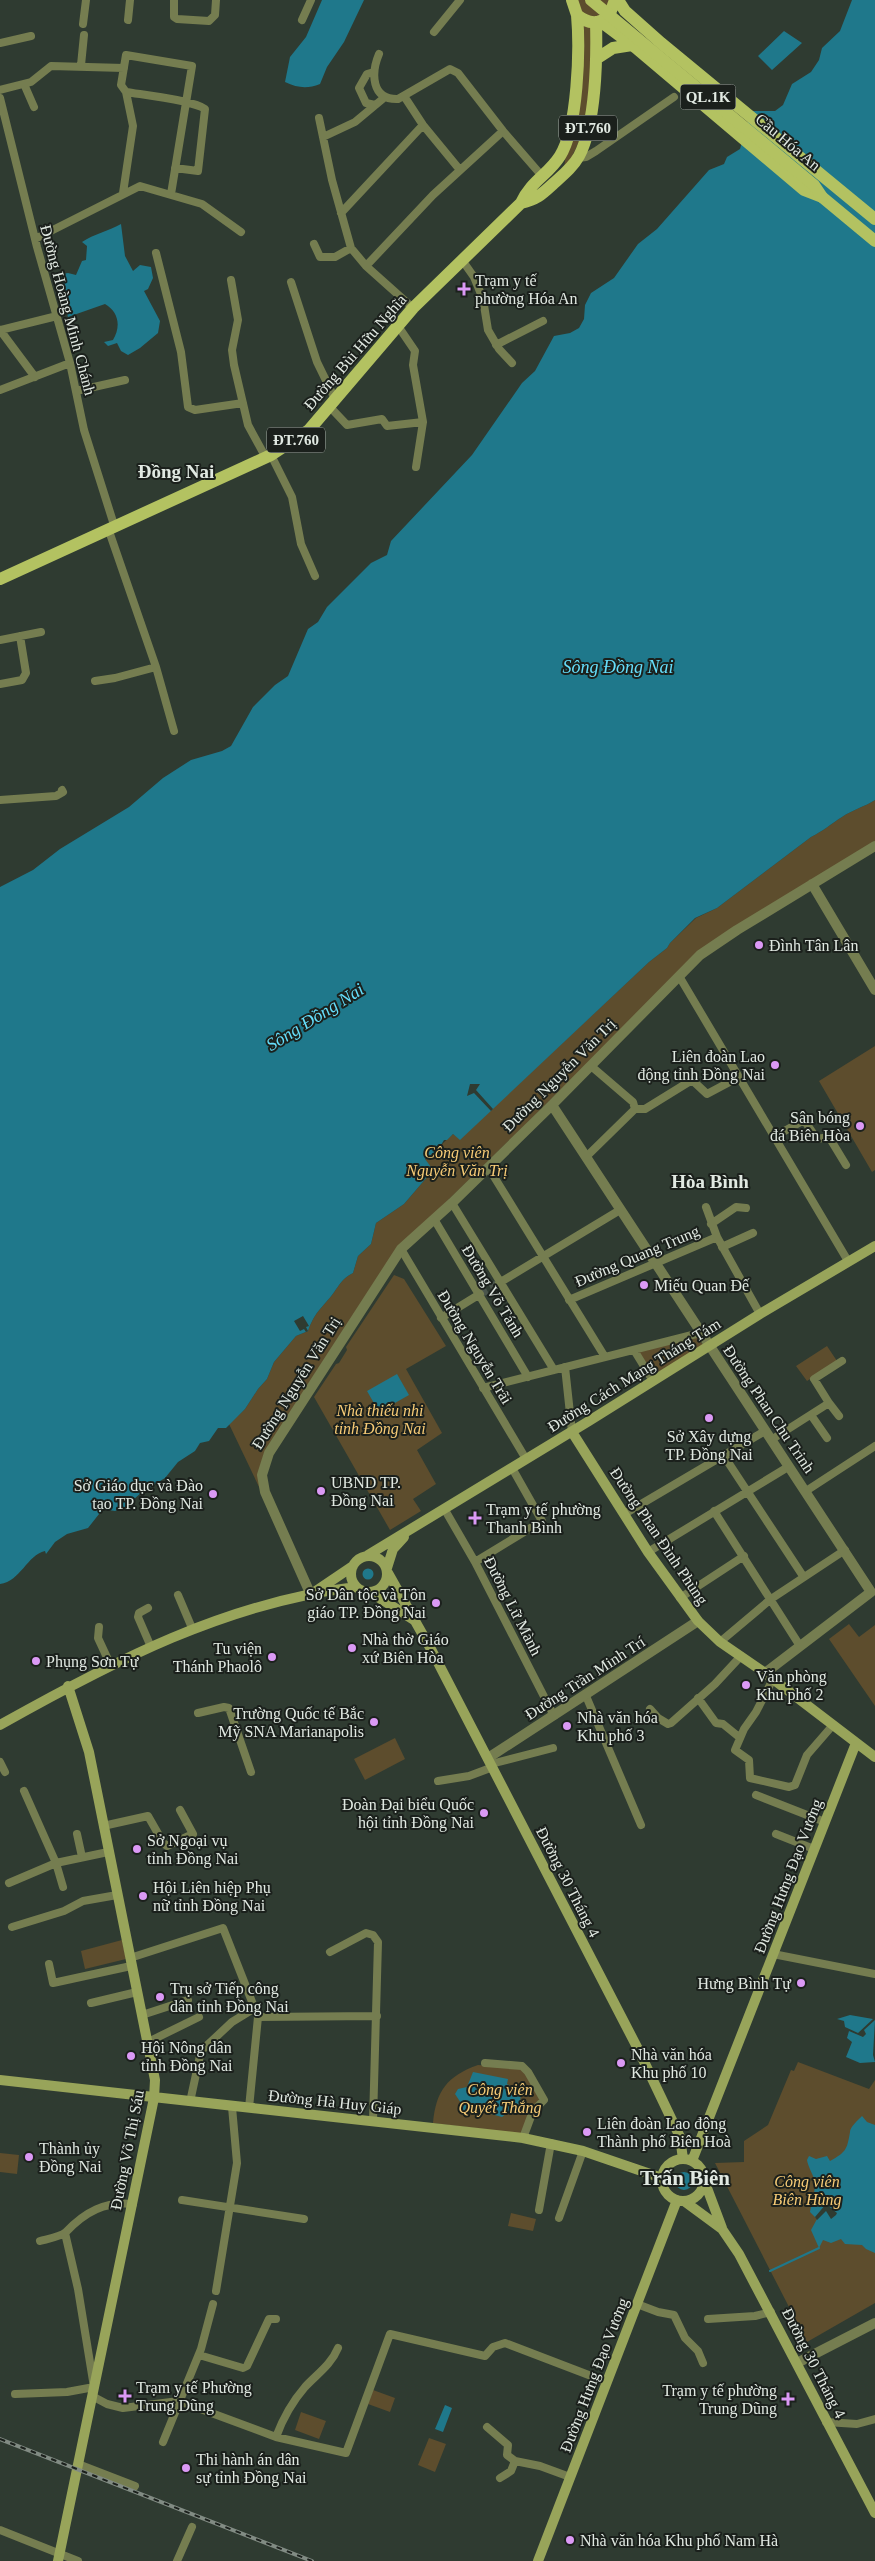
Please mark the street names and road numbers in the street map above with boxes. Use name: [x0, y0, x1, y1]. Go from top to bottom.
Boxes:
road number: QL.1K: [680, 84, 736, 110]
street label: Cầu Hóa An: [752, 110, 824, 174]
road number: ĐT.760: [559, 116, 617, 140]
street label: Đường Hoàng Minh Chánh: [36, 223, 99, 397]
street label: Đường Bùi Hữu Nghĩa: [300, 291, 410, 414]
road number: ĐT.760: [267, 428, 325, 452]
street label: Đường Nguyễn Văn Trị: [499, 1015, 620, 1136]
street label: Đường Quang Trung: [572, 1222, 702, 1291]
street label: Đường Võ Tánh: [458, 1242, 527, 1341]
street label: Đường Nguyễn Trãi: [434, 1287, 516, 1408]
street label: Đường Nguyễn Văn Trị: [248, 1313, 345, 1453]
street label: Đường Cách Mạng Tháng Tám: [544, 1314, 725, 1436]
street label: Đường Phan Chu Trinh: [719, 1342, 818, 1477]
street label: Đường Phan Đình Phùng: [606, 1464, 711, 1608]
street label: Đường Lữ Mành: [480, 1554, 545, 1659]
street label: Đường Trần Minh Trí: [522, 1633, 649, 1724]
street label: Đường Hưng Đạo Vương: [751, 1796, 826, 1956]
street label: Đường 30 Tháng 4: [532, 1824, 603, 1940]
street label: Đường Hà Huy Giáp: [267, 2087, 403, 2118]
street label: Đường Võ Thị Sáu: [107, 2089, 148, 2212]
street label: Đường Hưng Đạo Vương: [557, 2295, 632, 2455]
street label: Đường 30 Tháng 4: [778, 2305, 849, 2421]

